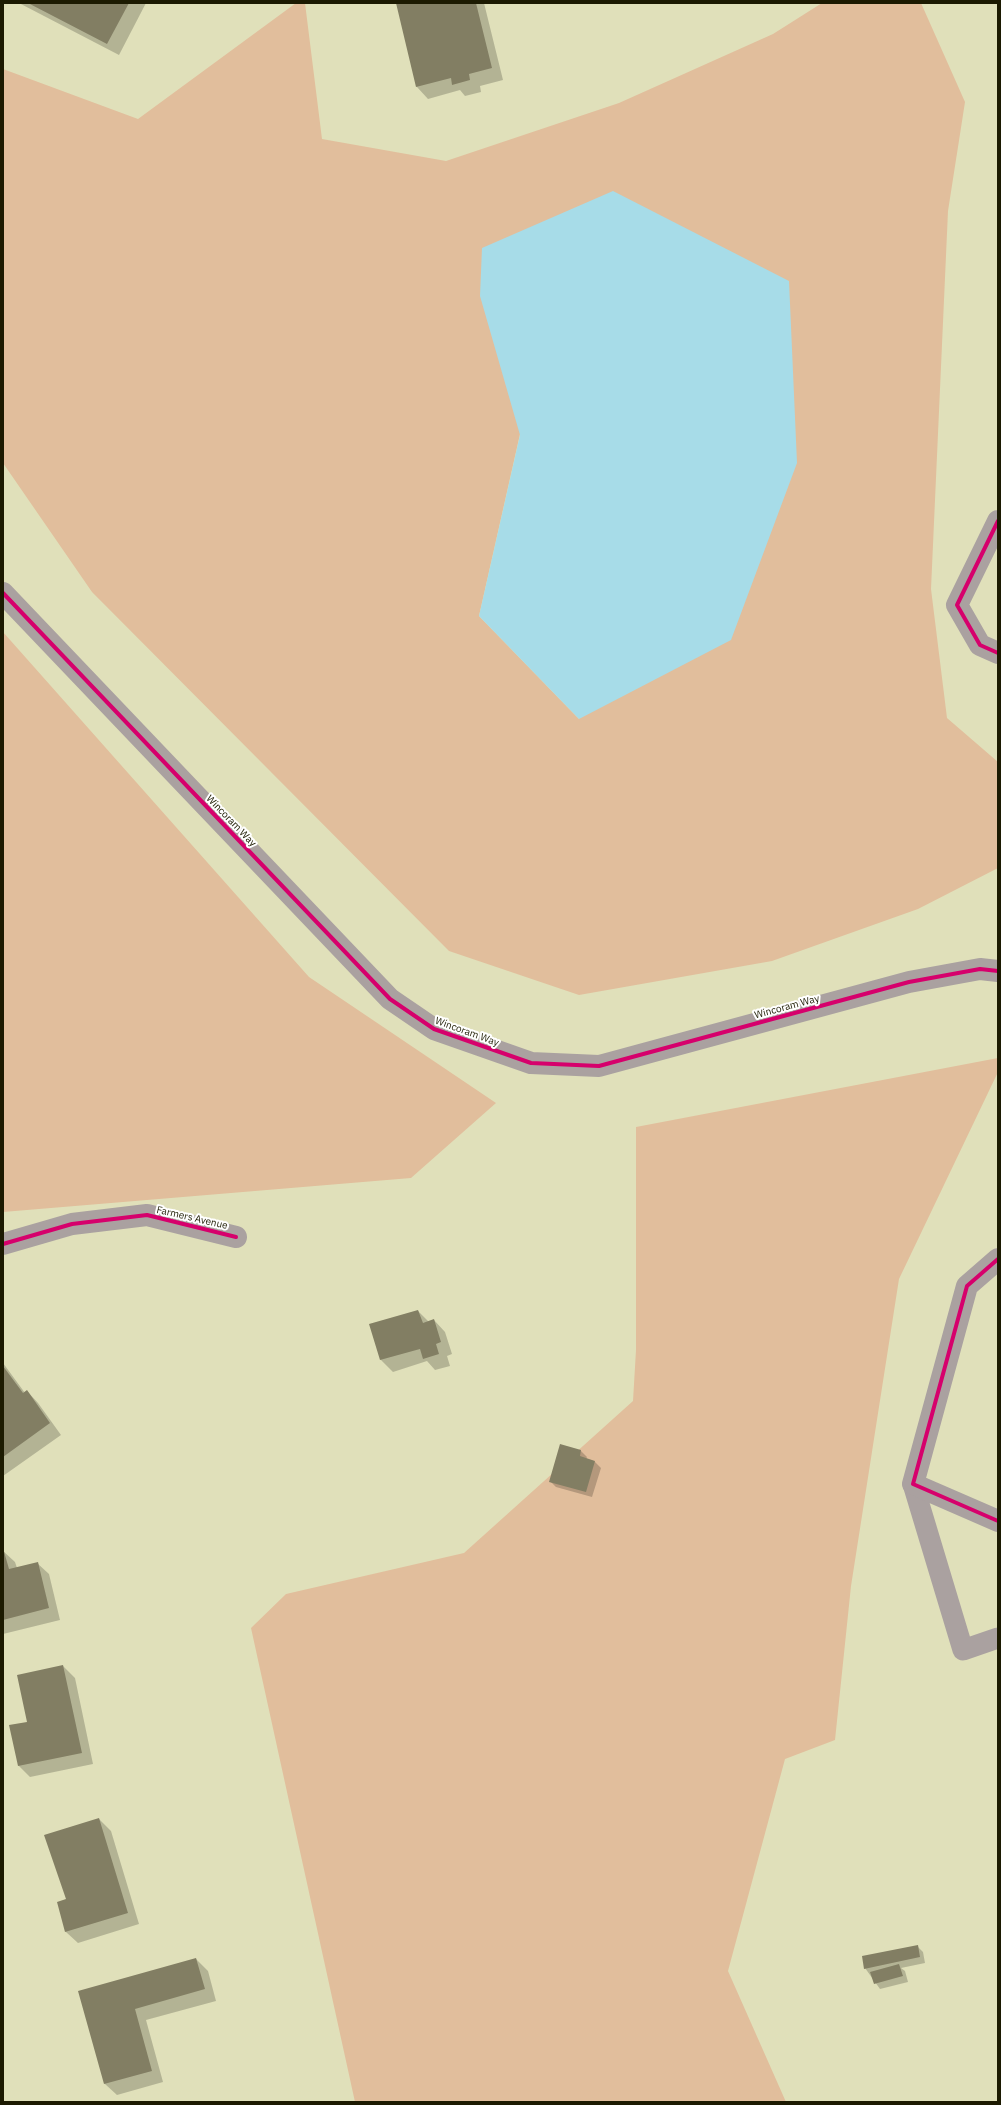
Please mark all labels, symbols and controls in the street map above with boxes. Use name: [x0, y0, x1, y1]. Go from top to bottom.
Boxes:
street label: Wincoram Way: [203, 793, 259, 849]
street label: Wincoram Way: [753, 993, 821, 1021]
street label: Wincoram Way: [434, 1015, 500, 1049]
street label: Farmers Avenue: [155, 1204, 229, 1232]

